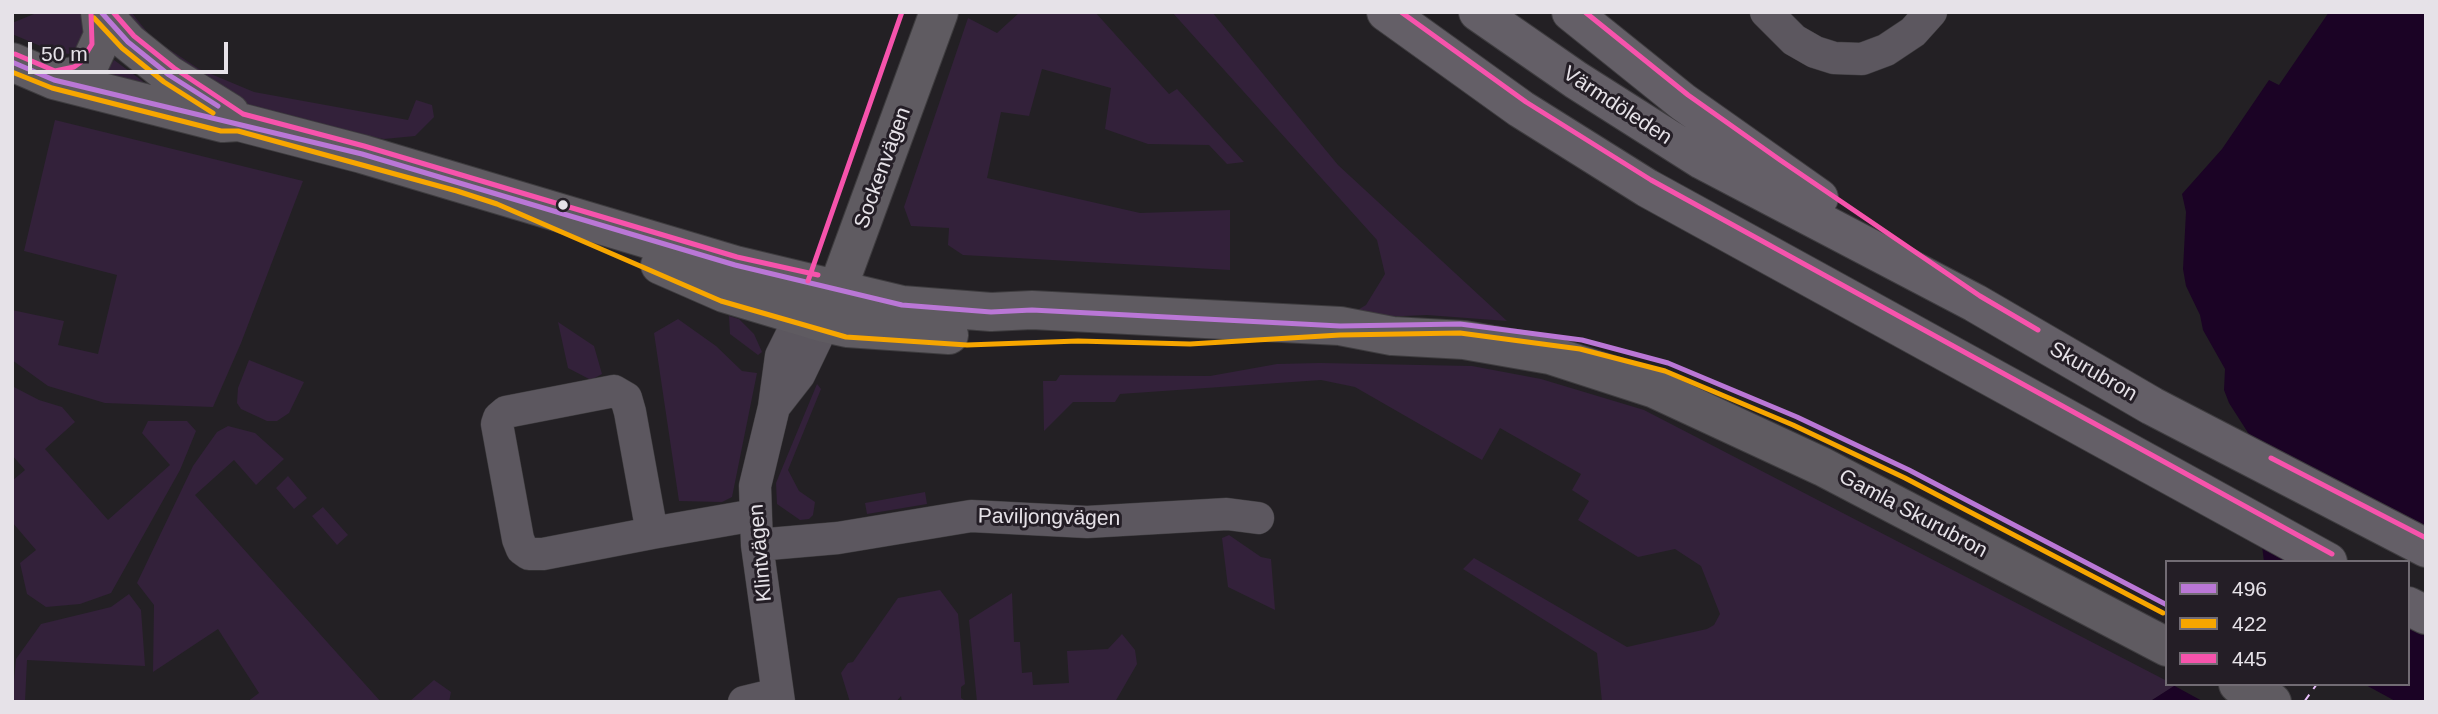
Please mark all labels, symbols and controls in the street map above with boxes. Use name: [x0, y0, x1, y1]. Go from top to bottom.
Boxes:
scale bar: [32, 28, 231, 72]
text: 50 m: [41, 42, 88, 65]
street label: Värmdöleden: [1558, 61, 1676, 151]
street label: Sockenvägen: [849, 104, 917, 232]
unlabelled marker: [556, 198, 570, 212]
street label: Skurubron: [2045, 337, 2141, 407]
street label: Gamla Skurubron: [1834, 464, 1992, 564]
street label: Klintvägen: [744, 503, 778, 603]
street label: Paviljongvägen: [978, 504, 1120, 532]
legend: [2165, 560, 2410, 686]
text: 496: [2232, 577, 2267, 600]
text: 422: [2232, 612, 2267, 635]
text: 445: [2232, 647, 2267, 670]

